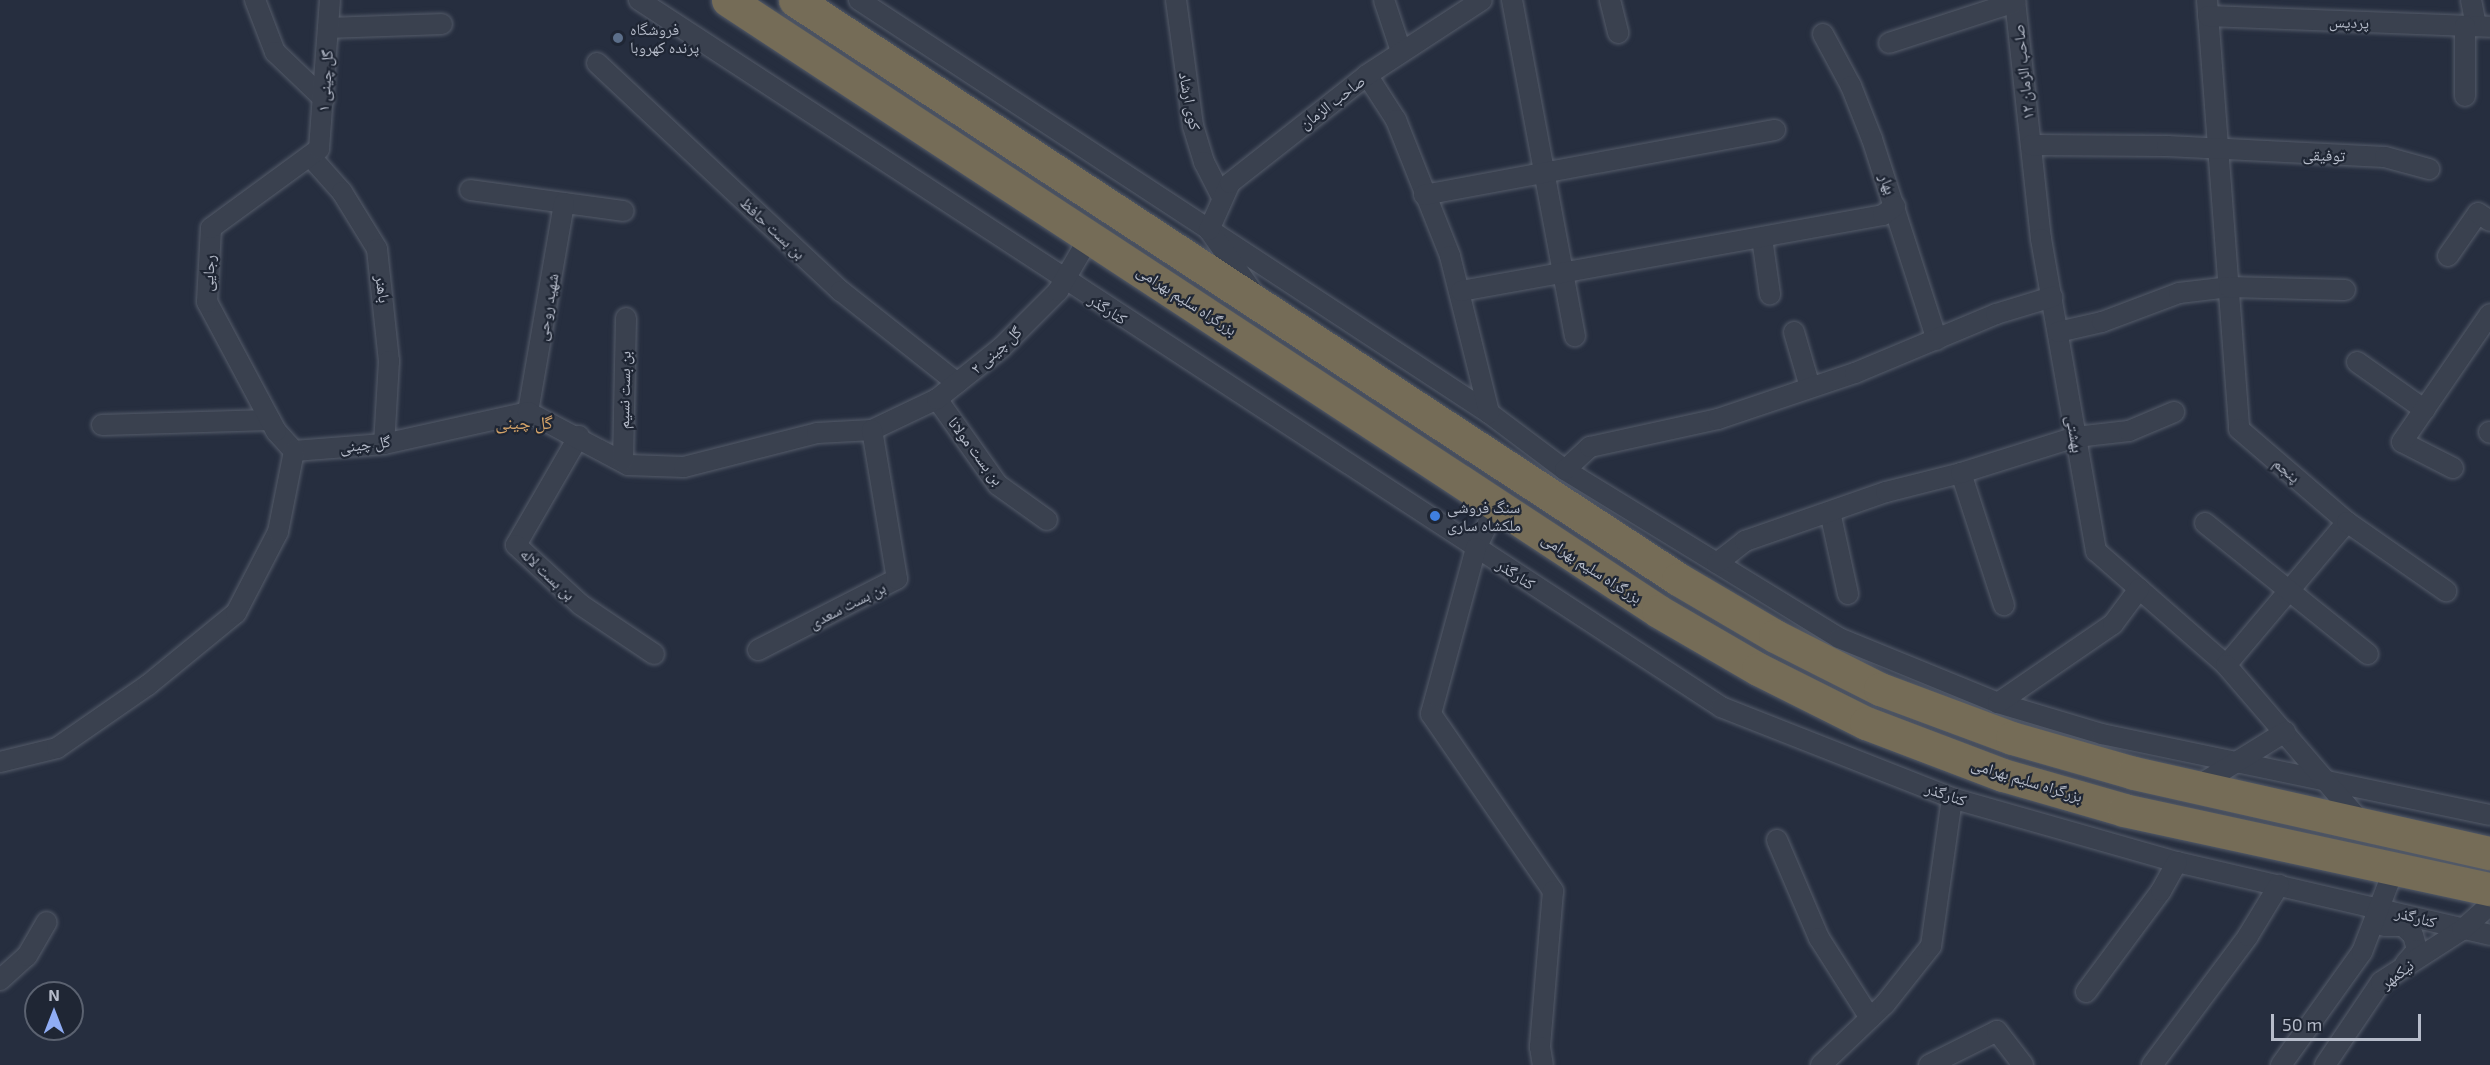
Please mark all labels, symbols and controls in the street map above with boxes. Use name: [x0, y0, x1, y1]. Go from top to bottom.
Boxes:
street label: پردیس: [2329, 12, 2369, 32]
place label: فروشگاه پرنده کهروبا: [630, 19, 699, 57]
street label: صاحب الزمان ۱۲: [2008, 23, 2038, 121]
marker: فروشگاه پرنده کهروبا: [611, 31, 625, 45]
street label: گل چینی ۱: [313, 49, 337, 113]
street label: کوی ارشاد: [1175, 70, 1205, 132]
street label: صاحب الزمان: [1295, 71, 1369, 133]
street label: توفیقی: [2302, 145, 2346, 165]
street label: بهار: [1875, 171, 1901, 197]
street label: بن بست حافظ: [736, 193, 810, 263]
street label: رجایی: [197, 254, 219, 292]
street label: بزرگراه سلیم بهرامی: [1133, 261, 1241, 339]
street label: شهید روحی: [532, 272, 562, 342]
street label: باهنر: [372, 274, 394, 304]
street label: کنارگذر: [1085, 290, 1131, 328]
street label: گل چینی ۲: [967, 322, 1025, 378]
street label: بن بست نسیم: [614, 351, 634, 429]
district label: گل چینی: [495, 411, 553, 433]
street label: بن بست مولانا: [944, 413, 1008, 489]
street label: بهشتی: [2062, 414, 2088, 454]
street label: گل چینی: [338, 431, 392, 457]
street label: پنجم: [2270, 453, 2304, 487]
place label: سنگ فروشی ملکشاه ساری: [1447, 497, 1521, 535]
marker: سنگ فروشی ملکشاه ساری: [1428, 509, 1442, 523]
street label: بزرگراه سلیم بهرامی: [1538, 529, 1646, 607]
street label: بن بست لاله: [517, 544, 579, 604]
street label: کنارگذر: [1493, 555, 1539, 593]
street label: بن بست سعدی: [805, 577, 889, 633]
street label: بزرگراه سلیم بهرامی: [1969, 754, 2085, 806]
street label: کنارگذر: [1923, 778, 1969, 810]
street label: کنارگذر: [2393, 902, 2439, 932]
street label: نیکمهر: [2377, 955, 2417, 993]
north arrow: [24, 981, 84, 1041]
text: N: [48, 985, 60, 1004]
scale bar: [2274, 1002, 2424, 1040]
text: 50 m: [2282, 1013, 2322, 1035]

